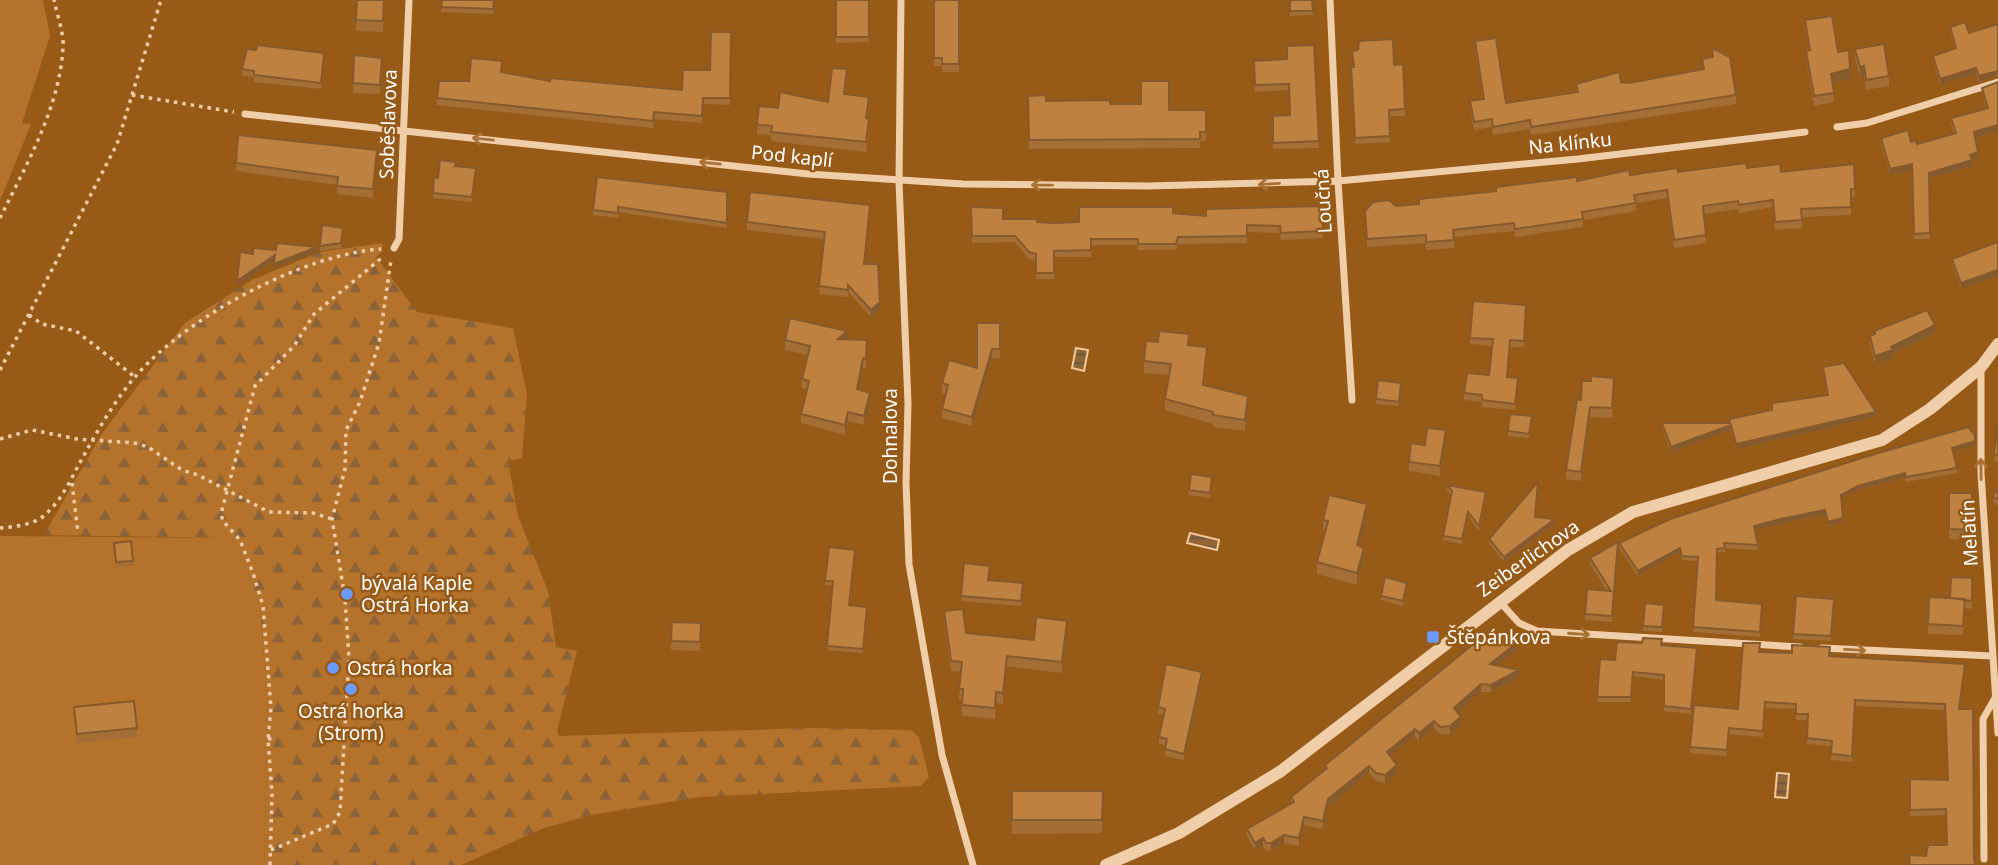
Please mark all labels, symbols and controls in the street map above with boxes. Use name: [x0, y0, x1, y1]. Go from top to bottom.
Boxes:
street label: Soběslavova: [373, 69, 403, 179]
street label: Na klínku: [1527, 126, 1613, 160]
one-way arrow: [473, 132, 495, 145]
street label: Pod kaplí: [750, 139, 835, 173]
one-way arrow: [699, 157, 721, 170]
street label: Loučná: [1308, 168, 1338, 234]
one-way arrow: [1031, 178, 1054, 192]
one-way arrow: [1258, 178, 1281, 191]
street label: Dohnalova: [877, 388, 903, 484]
one-way arrow: [1974, 458, 1988, 481]
street label: Melatín: [1954, 499, 1984, 567]
street label: Zeiberlichova: [1472, 513, 1584, 603]
place label: bývalá Kaple Ostrá Horka: [361, 570, 473, 618]
marker: bývalá Kaple Ostrá Horka: [339, 586, 355, 602]
place label: Štěpánkova: [1447, 624, 1551, 650]
one-way arrow: [1567, 628, 1590, 641]
marker: Štěpánkova: [1425, 629, 1441, 645]
one-way arrow: [1843, 643, 1866, 656]
place label: Ostrá horka: [347, 655, 453, 681]
marker: Ostrá horka: [325, 660, 341, 676]
marker: Ostrá horka (Strom): [343, 681, 359, 697]
place label: Ostrá horka (Strom): [298, 698, 404, 746]

